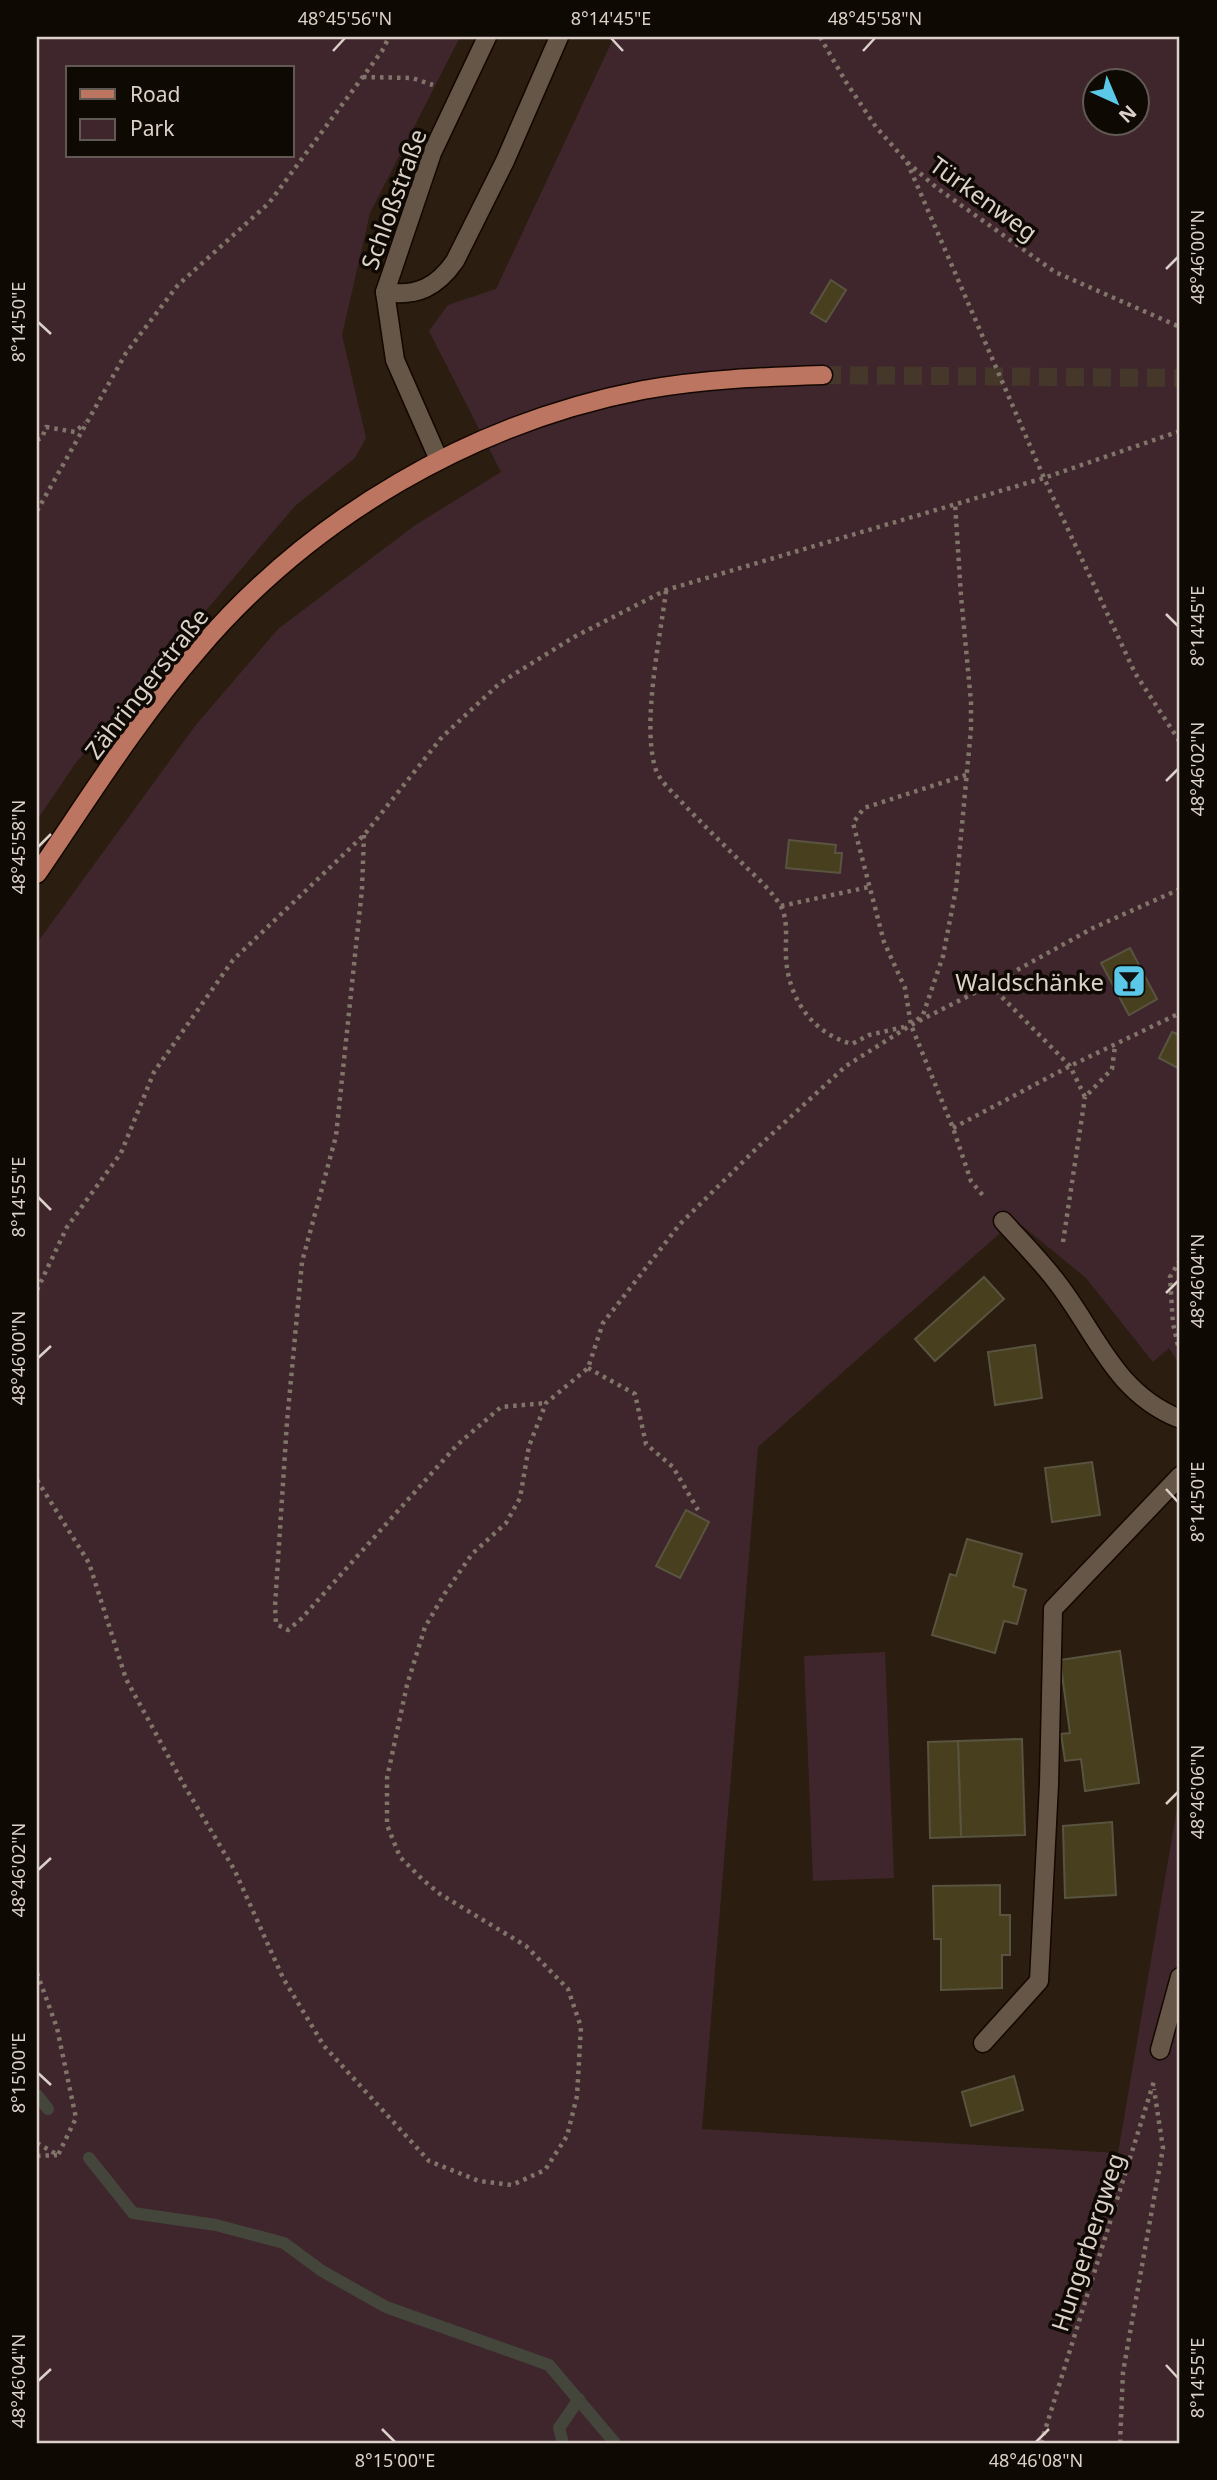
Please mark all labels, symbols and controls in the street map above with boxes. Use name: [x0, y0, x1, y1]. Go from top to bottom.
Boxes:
text: 48°45'56"N: [298, 6, 392, 30]
text: 8°14'45"E: [571, 6, 651, 30]
text: 48°45'58"N: [828, 6, 922, 30]
legend: [66, 66, 294, 158]
north arrow: [1080, 66, 1150, 136]
text: Road: [130, 80, 180, 108]
text: N: [1113, 100, 1142, 129]
text: Park: [130, 114, 175, 142]
street label: Schloßstraße: [352, 124, 434, 274]
street label: Türkenweg: [924, 148, 1044, 248]
text: 48°46'00"N: [1185, 210, 1209, 304]
text: 8°14'50"E: [6, 282, 30, 362]
text: 8°14'45"E: [1185, 586, 1209, 666]
street label: Zähringerstraße: [77, 601, 215, 765]
text: 48°46'02"N: [1185, 722, 1209, 816]
text: 48°45'58"N: [6, 800, 30, 894]
bar icon: Waldschänke: [1110, 962, 1148, 1000]
place label: Waldschänke: [955, 965, 1104, 998]
text: 8°14'55"E: [6, 1157, 30, 1237]
text: 48°46'04"N: [1185, 1234, 1209, 1328]
text: 48°46'00"N: [6, 1311, 30, 1405]
text: 8°14'50"E: [1185, 1462, 1209, 1542]
text: 48°46'06"N: [1185, 1745, 1209, 1839]
text: 48°46'02"N: [6, 1823, 30, 1917]
text: 8°15'00"E: [6, 2033, 30, 2113]
street label: Hungerbergweg: [1043, 2149, 1131, 2335]
text: 48°46'04"N: [6, 2334, 30, 2428]
text: 8°14'55"E: [1185, 2338, 1209, 2418]
text: 8°15'00"E: [355, 2448, 435, 2472]
text: 48°46'08"N: [989, 2448, 1083, 2472]

